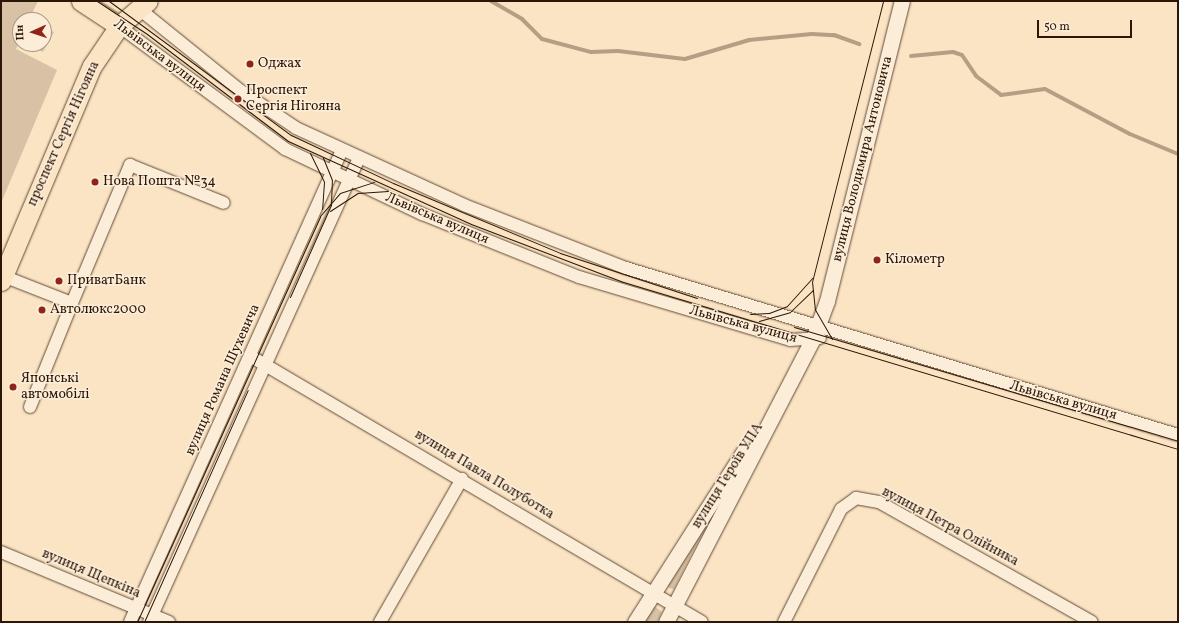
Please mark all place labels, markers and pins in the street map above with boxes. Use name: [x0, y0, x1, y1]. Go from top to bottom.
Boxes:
place label: Оджах: [258, 56, 301, 72]
marker: Оджах: [245, 59, 255, 69]
place label: Проспект Сергія Нігояна: [246, 83, 341, 116]
marker: Проспект Сергія Нігояна: [233, 94, 243, 104]
place label: Нова Пошта №34: [103, 174, 216, 190]
marker: Нова Пошта №34: [90, 177, 100, 187]
place label: Кілометр: [885, 252, 945, 268]
marker: Кілометр: [872, 255, 882, 265]
place label: ПриватБанк: [67, 273, 146, 289]
marker: ПриватБанк: [54, 276, 64, 286]
place label: Автолюкс2000: [50, 302, 146, 318]
marker: Автолюкс2000: [37, 305, 47, 315]
place label: Японські автомобілі: [21, 371, 89, 404]
marker: Японські автомобілі: [8, 382, 18, 392]

